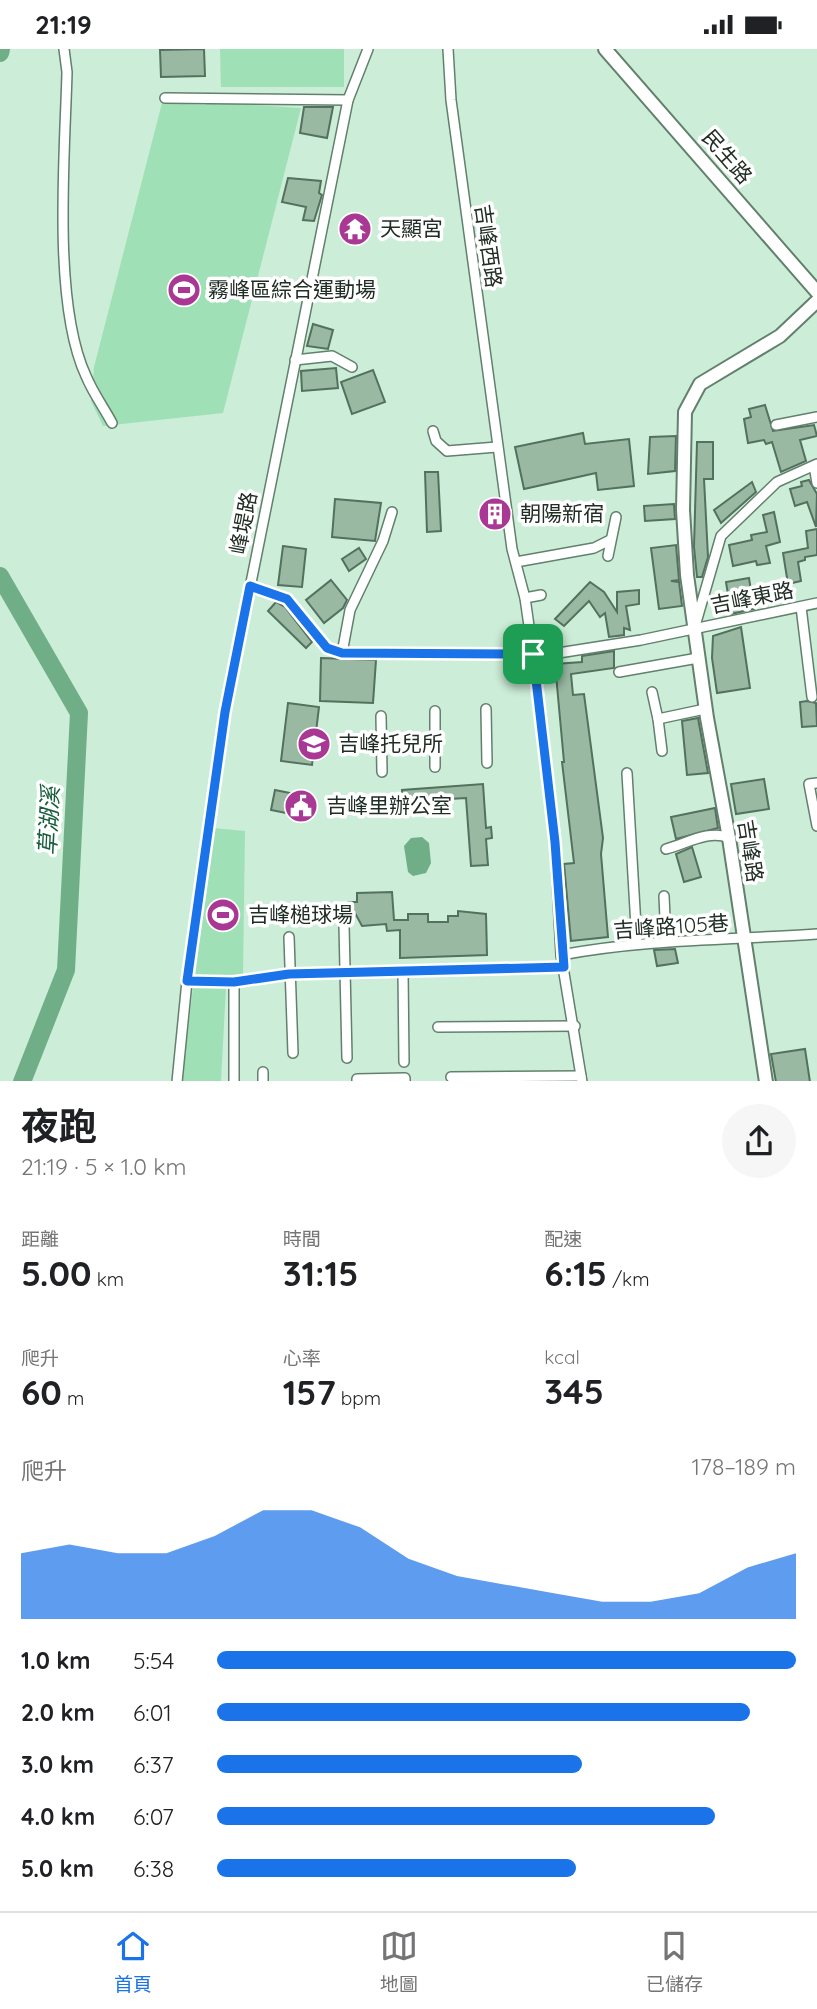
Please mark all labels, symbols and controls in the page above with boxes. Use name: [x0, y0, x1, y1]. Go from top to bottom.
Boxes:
text: 21:19: [35, 8, 92, 41]
street label: 民生路: [697, 124, 758, 189]
street label: 吉峰西路: [470, 202, 508, 289]
temple icon: 天顯宮: [336, 210, 374, 248]
place label: 天顯宮: [380, 215, 443, 241]
sports icon: 霧峰區綜合運動場: [165, 271, 203, 309]
place label: 霧峰區綜合運動場: [208, 276, 376, 302]
street label: 峰堤路: [224, 489, 262, 556]
building icon: 朝陽新宿: [476, 495, 514, 533]
place label: 朝陽新宿: [520, 500, 604, 526]
street label: 吉峰東路: [708, 576, 796, 618]
pin: [503, 624, 563, 684]
icon: arrive: [514, 635, 552, 673]
school or university icon: 吉峰托兒所: [295, 725, 333, 763]
place label: 吉峰托兒所: [338, 730, 443, 756]
water label: 草湖溪: [32, 783, 65, 856]
public building icon: 吉峰里辦公室: [282, 787, 320, 825]
place label: 吉峰里辦公室: [326, 792, 452, 818]
street label: 吉峰路: [733, 818, 769, 884]
sports icon: 吉峰槌球場: [204, 896, 242, 934]
place label: 吉峰槌球場: [248, 901, 353, 927]
street label: 吉峰路105巷: [612, 909, 730, 943]
text: 夜跑: [21, 1102, 97, 1150]
button: share: [722, 1104, 796, 1178]
text: 21:19 · 5 × 1.0 km: [21, 1152, 187, 1181]
text: 距離: [21, 1227, 59, 1251]
text: 時間: [283, 1227, 321, 1251]
text: 配速: [544, 1227, 582, 1251]
text: 5.00: [21, 1251, 91, 1295]
text: 31:15: [283, 1251, 358, 1295]
text: 6:15: [544, 1251, 607, 1295]
text: km: [91, 1267, 124, 1291]
text: /km: [607, 1267, 650, 1291]
text: kcal: [544, 1345, 580, 1369]
text: 爬升: [21, 1346, 59, 1370]
text: 心率: [283, 1346, 321, 1370]
text: 345: [544, 1369, 604, 1413]
text: 60: [21, 1370, 62, 1414]
text: 157: [283, 1370, 336, 1414]
text: m: [62, 1386, 84, 1410]
text: bpm: [336, 1386, 381, 1410]
text: 178–189 m: [692, 1452, 796, 1481]
text: 爬升: [21, 1456, 67, 1485]
text: 1.0 km: [21, 1646, 91, 1675]
text: 5:54: [133, 1646, 175, 1675]
text: 2.0 km: [21, 1698, 95, 1727]
text: 6:01: [133, 1698, 172, 1727]
text: 3.0 km: [21, 1750, 94, 1779]
text: 6:37: [133, 1750, 174, 1779]
text: 4.0 km: [21, 1802, 95, 1831]
text: 6:07: [133, 1802, 174, 1831]
text: 5.0 km: [21, 1854, 94, 1883]
text: 6:38: [133, 1854, 174, 1883]
tab: 首頁: [114, 1927, 152, 1996]
tab: 地圖: [380, 1927, 418, 1996]
tab: 已儲存: [646, 1927, 703, 1996]

